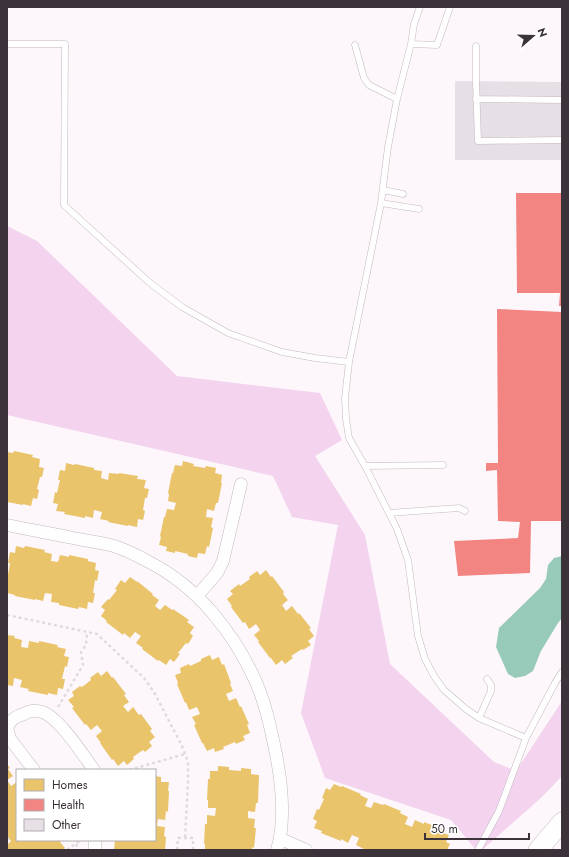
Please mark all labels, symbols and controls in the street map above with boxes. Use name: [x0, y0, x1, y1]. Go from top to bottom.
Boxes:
north arrow: [513, 16, 553, 56]
text: N: [533, 26, 551, 39]
legend: [16, 769, 156, 841]
text: Homes: [52, 776, 88, 794]
text: Health: [52, 796, 84, 814]
scale bar: [425, 815, 529, 841]
text: Other: [52, 816, 82, 834]
text: 50 m: [431, 820, 458, 838]

